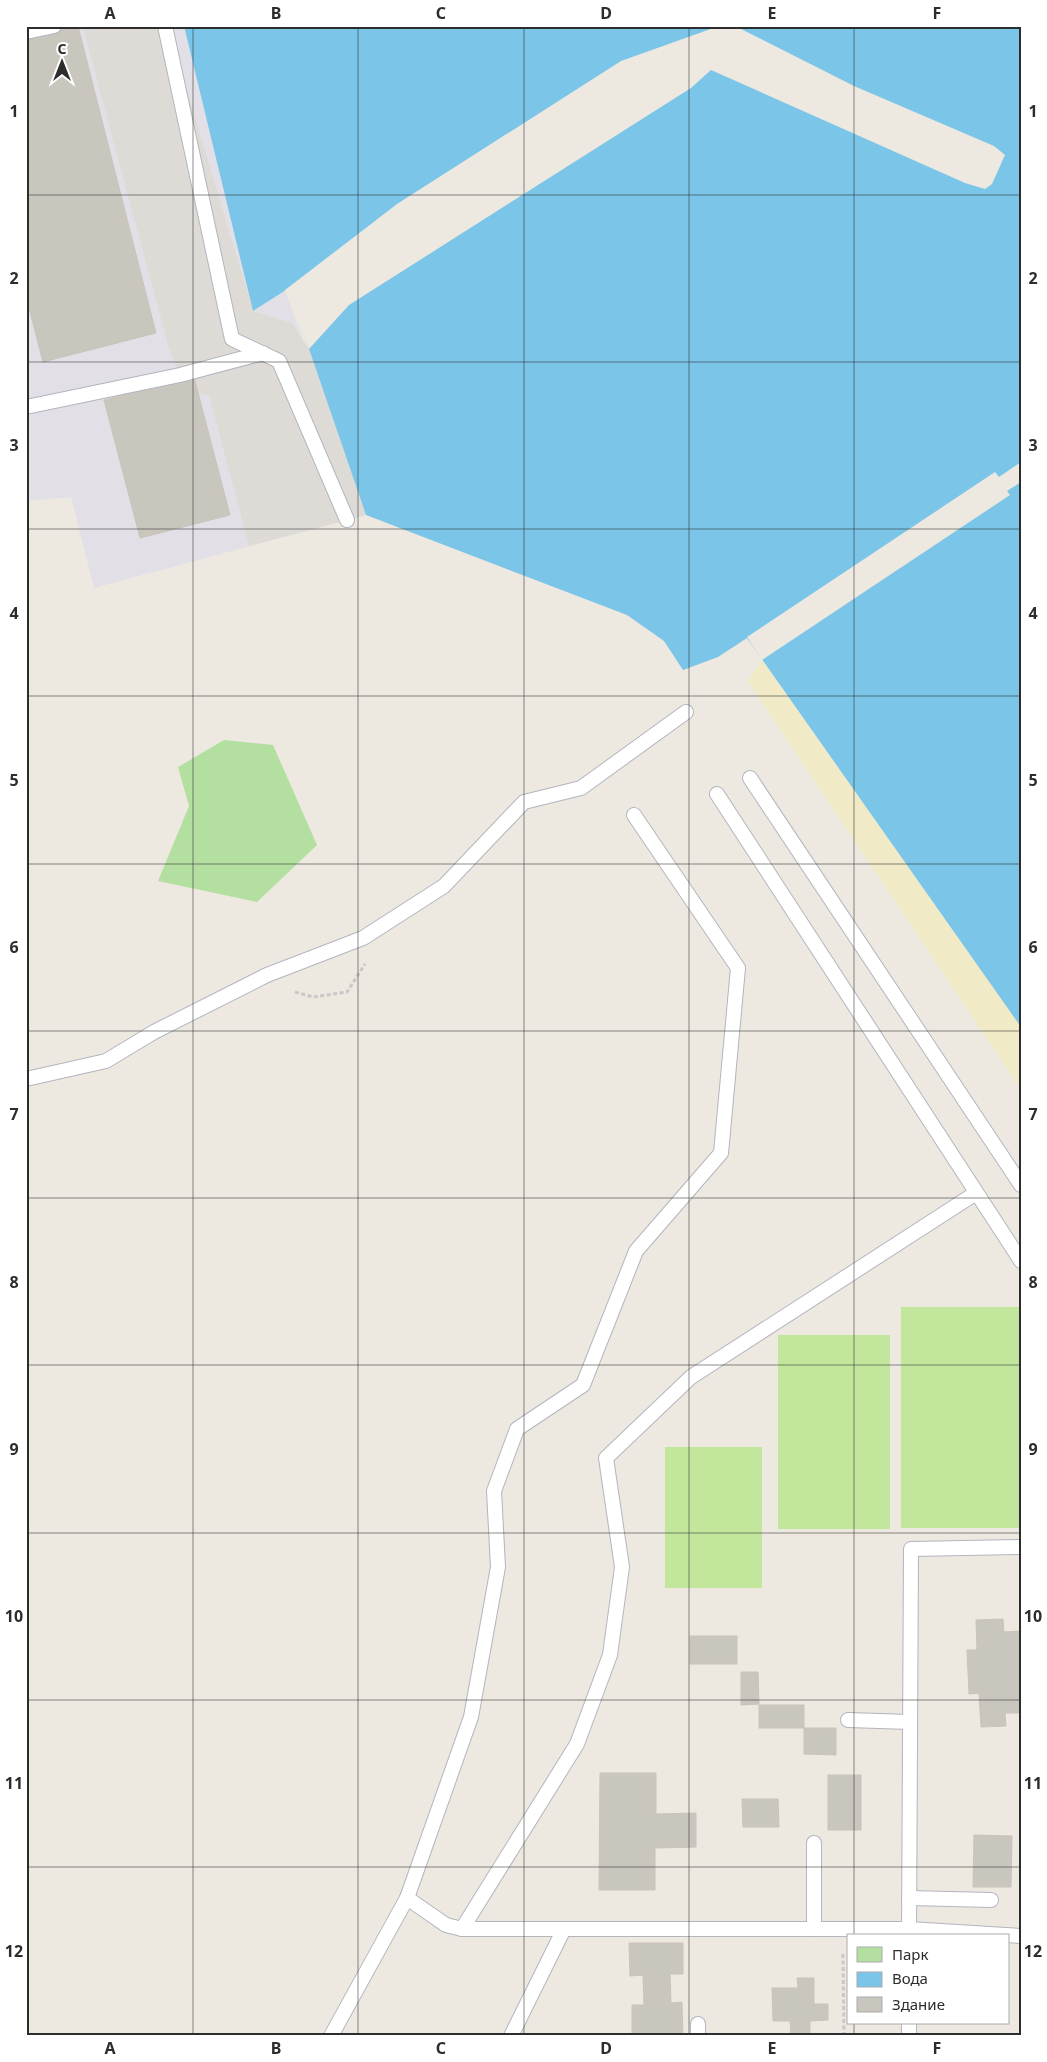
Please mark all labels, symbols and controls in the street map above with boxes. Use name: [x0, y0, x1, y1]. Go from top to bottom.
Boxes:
text: A: [104, 2, 116, 24]
text: B: [271, 2, 281, 24]
text: C: [436, 2, 446, 24]
text: D: [600, 2, 612, 24]
text: E: [768, 2, 777, 24]
text: F: [933, 2, 941, 24]
north arrow: [38, 38, 88, 88]
text: С: [57, 39, 67, 58]
text: 1: [9, 100, 19, 122]
text: 1: [1028, 100, 1038, 122]
text: 2: [9, 267, 19, 289]
text: 2: [1028, 267, 1038, 289]
text: 3: [9, 434, 19, 456]
text: 3: [1028, 434, 1038, 456]
text: 4: [9, 602, 19, 624]
text: 4: [1028, 602, 1038, 624]
text: 5: [9, 769, 19, 791]
text: 5: [1028, 769, 1038, 791]
text: 6: [9, 936, 19, 958]
text: 6: [1028, 936, 1038, 958]
text: 7: [9, 1103, 19, 1125]
text: 7: [1028, 1103, 1038, 1125]
text: 8: [9, 1271, 19, 1293]
text: 8: [1028, 1271, 1038, 1293]
text: 9: [9, 1438, 19, 1460]
text: 9: [1028, 1438, 1038, 1460]
text: 10: [5, 1605, 23, 1627]
text: 10: [1024, 1605, 1042, 1627]
text: 11: [5, 1772, 23, 1794]
text: 11: [1024, 1772, 1042, 1794]
legend: [847, 1934, 1010, 2024]
text: 12: [5, 1940, 23, 1962]
text: 12: [1024, 1940, 1042, 1962]
text: Парк: [892, 1944, 928, 1964]
text: Вода: [892, 1968, 928, 1988]
text: Здание: [892, 1994, 945, 2014]
text: A: [104, 2037, 116, 2059]
text: B: [271, 2037, 281, 2059]
text: C: [436, 2037, 446, 2059]
text: D: [600, 2037, 612, 2059]
text: E: [768, 2037, 777, 2059]
text: F: [933, 2037, 941, 2059]

